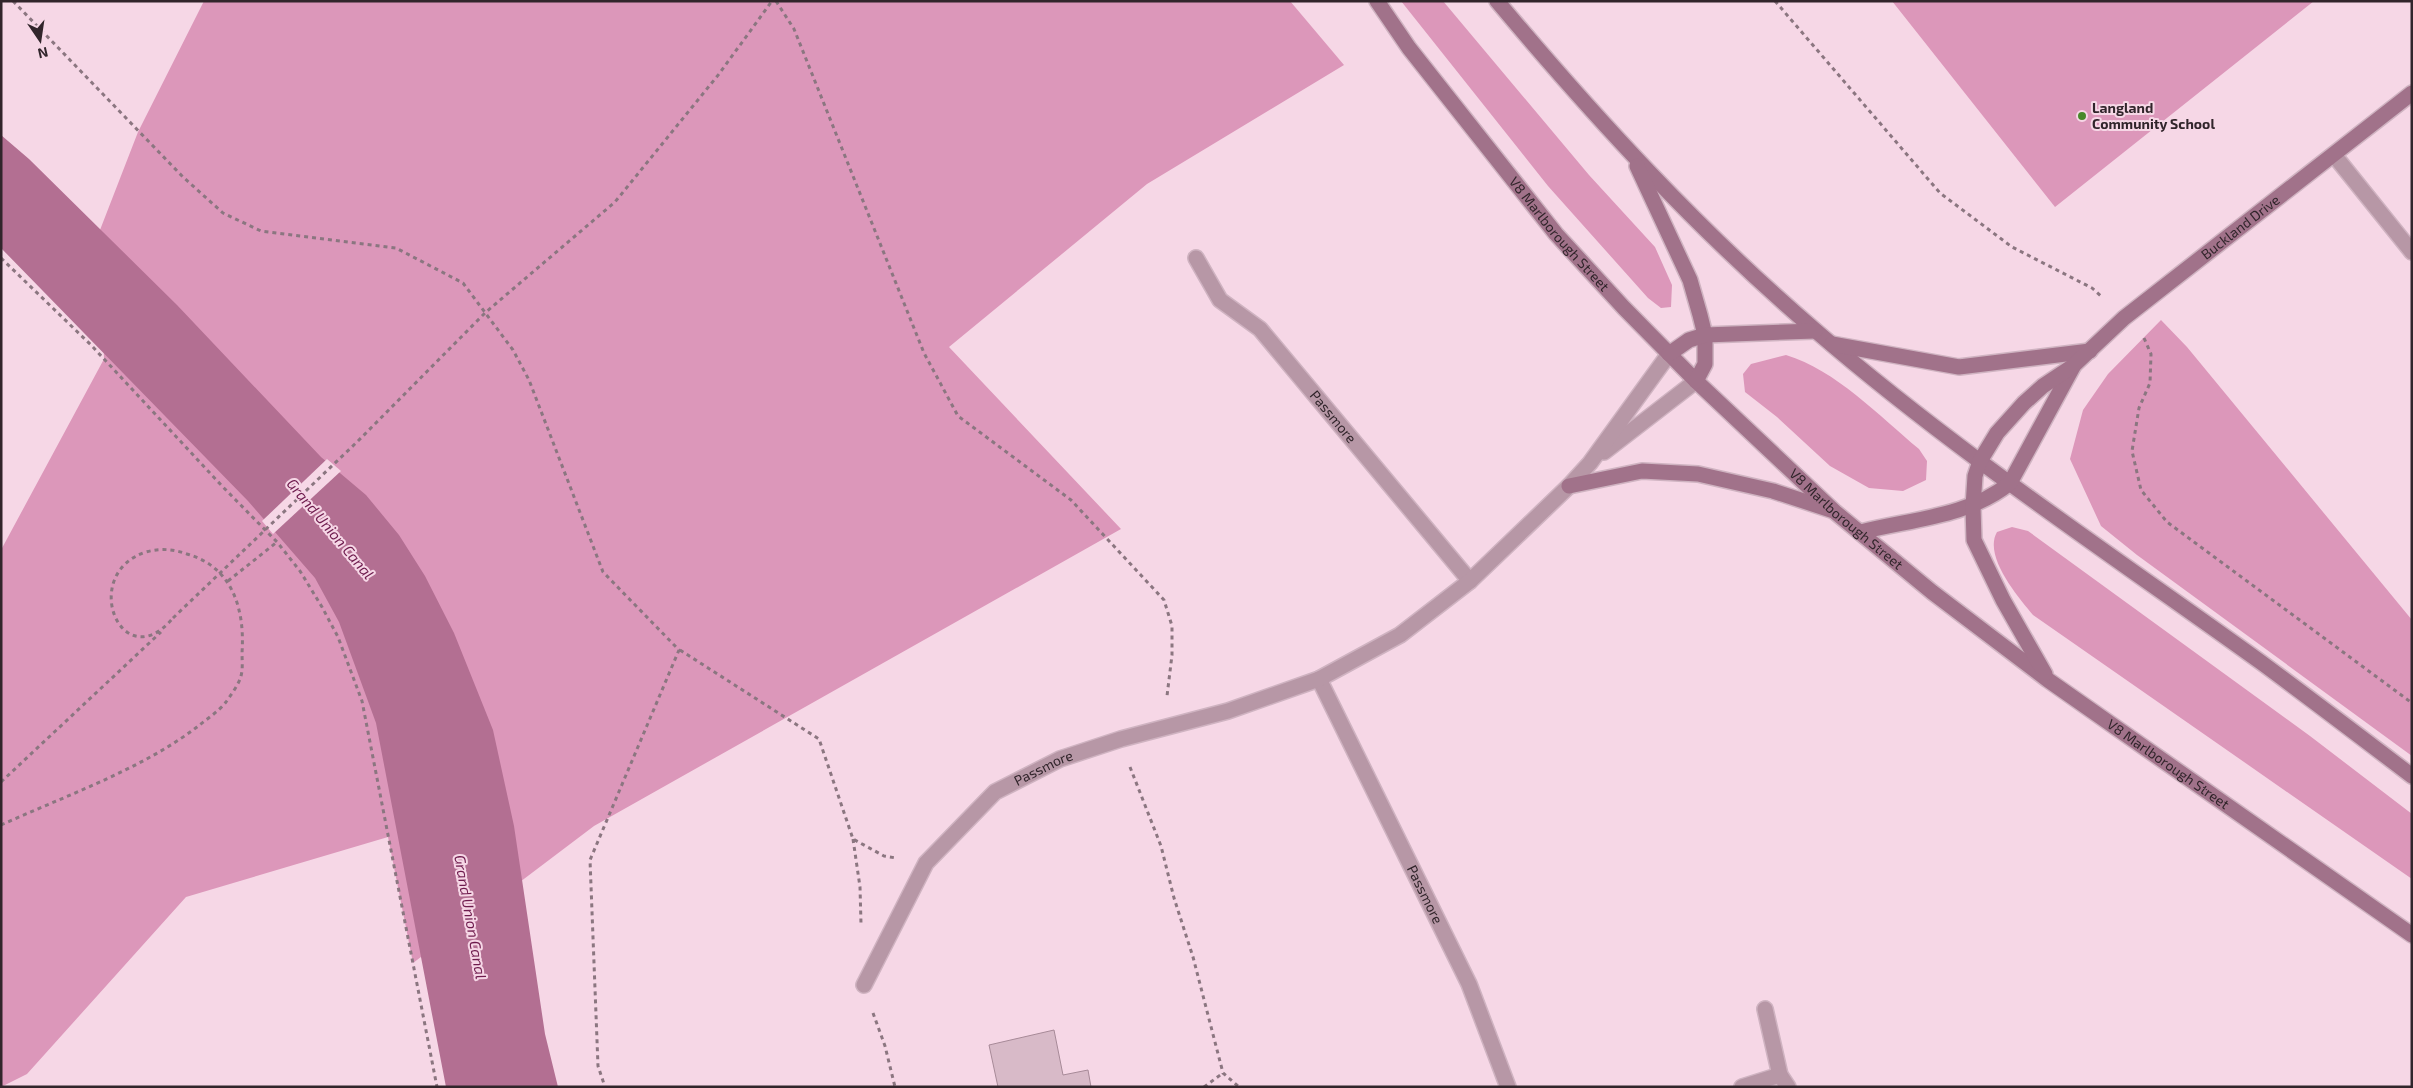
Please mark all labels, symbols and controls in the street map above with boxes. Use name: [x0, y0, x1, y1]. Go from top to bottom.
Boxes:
north arrow: [15, 15, 65, 65]
text: N: [36, 44, 50, 63]
place label: Langland Community School: [2092, 99, 2215, 132]
marker: Langland Community School: [2076, 110, 2088, 122]
street label: V8 Marlborough Street: [1506, 173, 1613, 294]
street label: Buckland Drive: [2197, 191, 2283, 263]
street label: Passmore: [1307, 387, 1360, 446]
street label: V8 Marlborough Street: [1786, 465, 1907, 573]
water label: Grand Union Canal: [283, 474, 378, 582]
street label: V8 Marlborough Street: [2104, 715, 2233, 812]
street label: Passmore: [1011, 746, 1075, 789]
water label: Grand Union Canal: [451, 853, 491, 980]
street label: Passmore: [1404, 862, 1447, 926]

